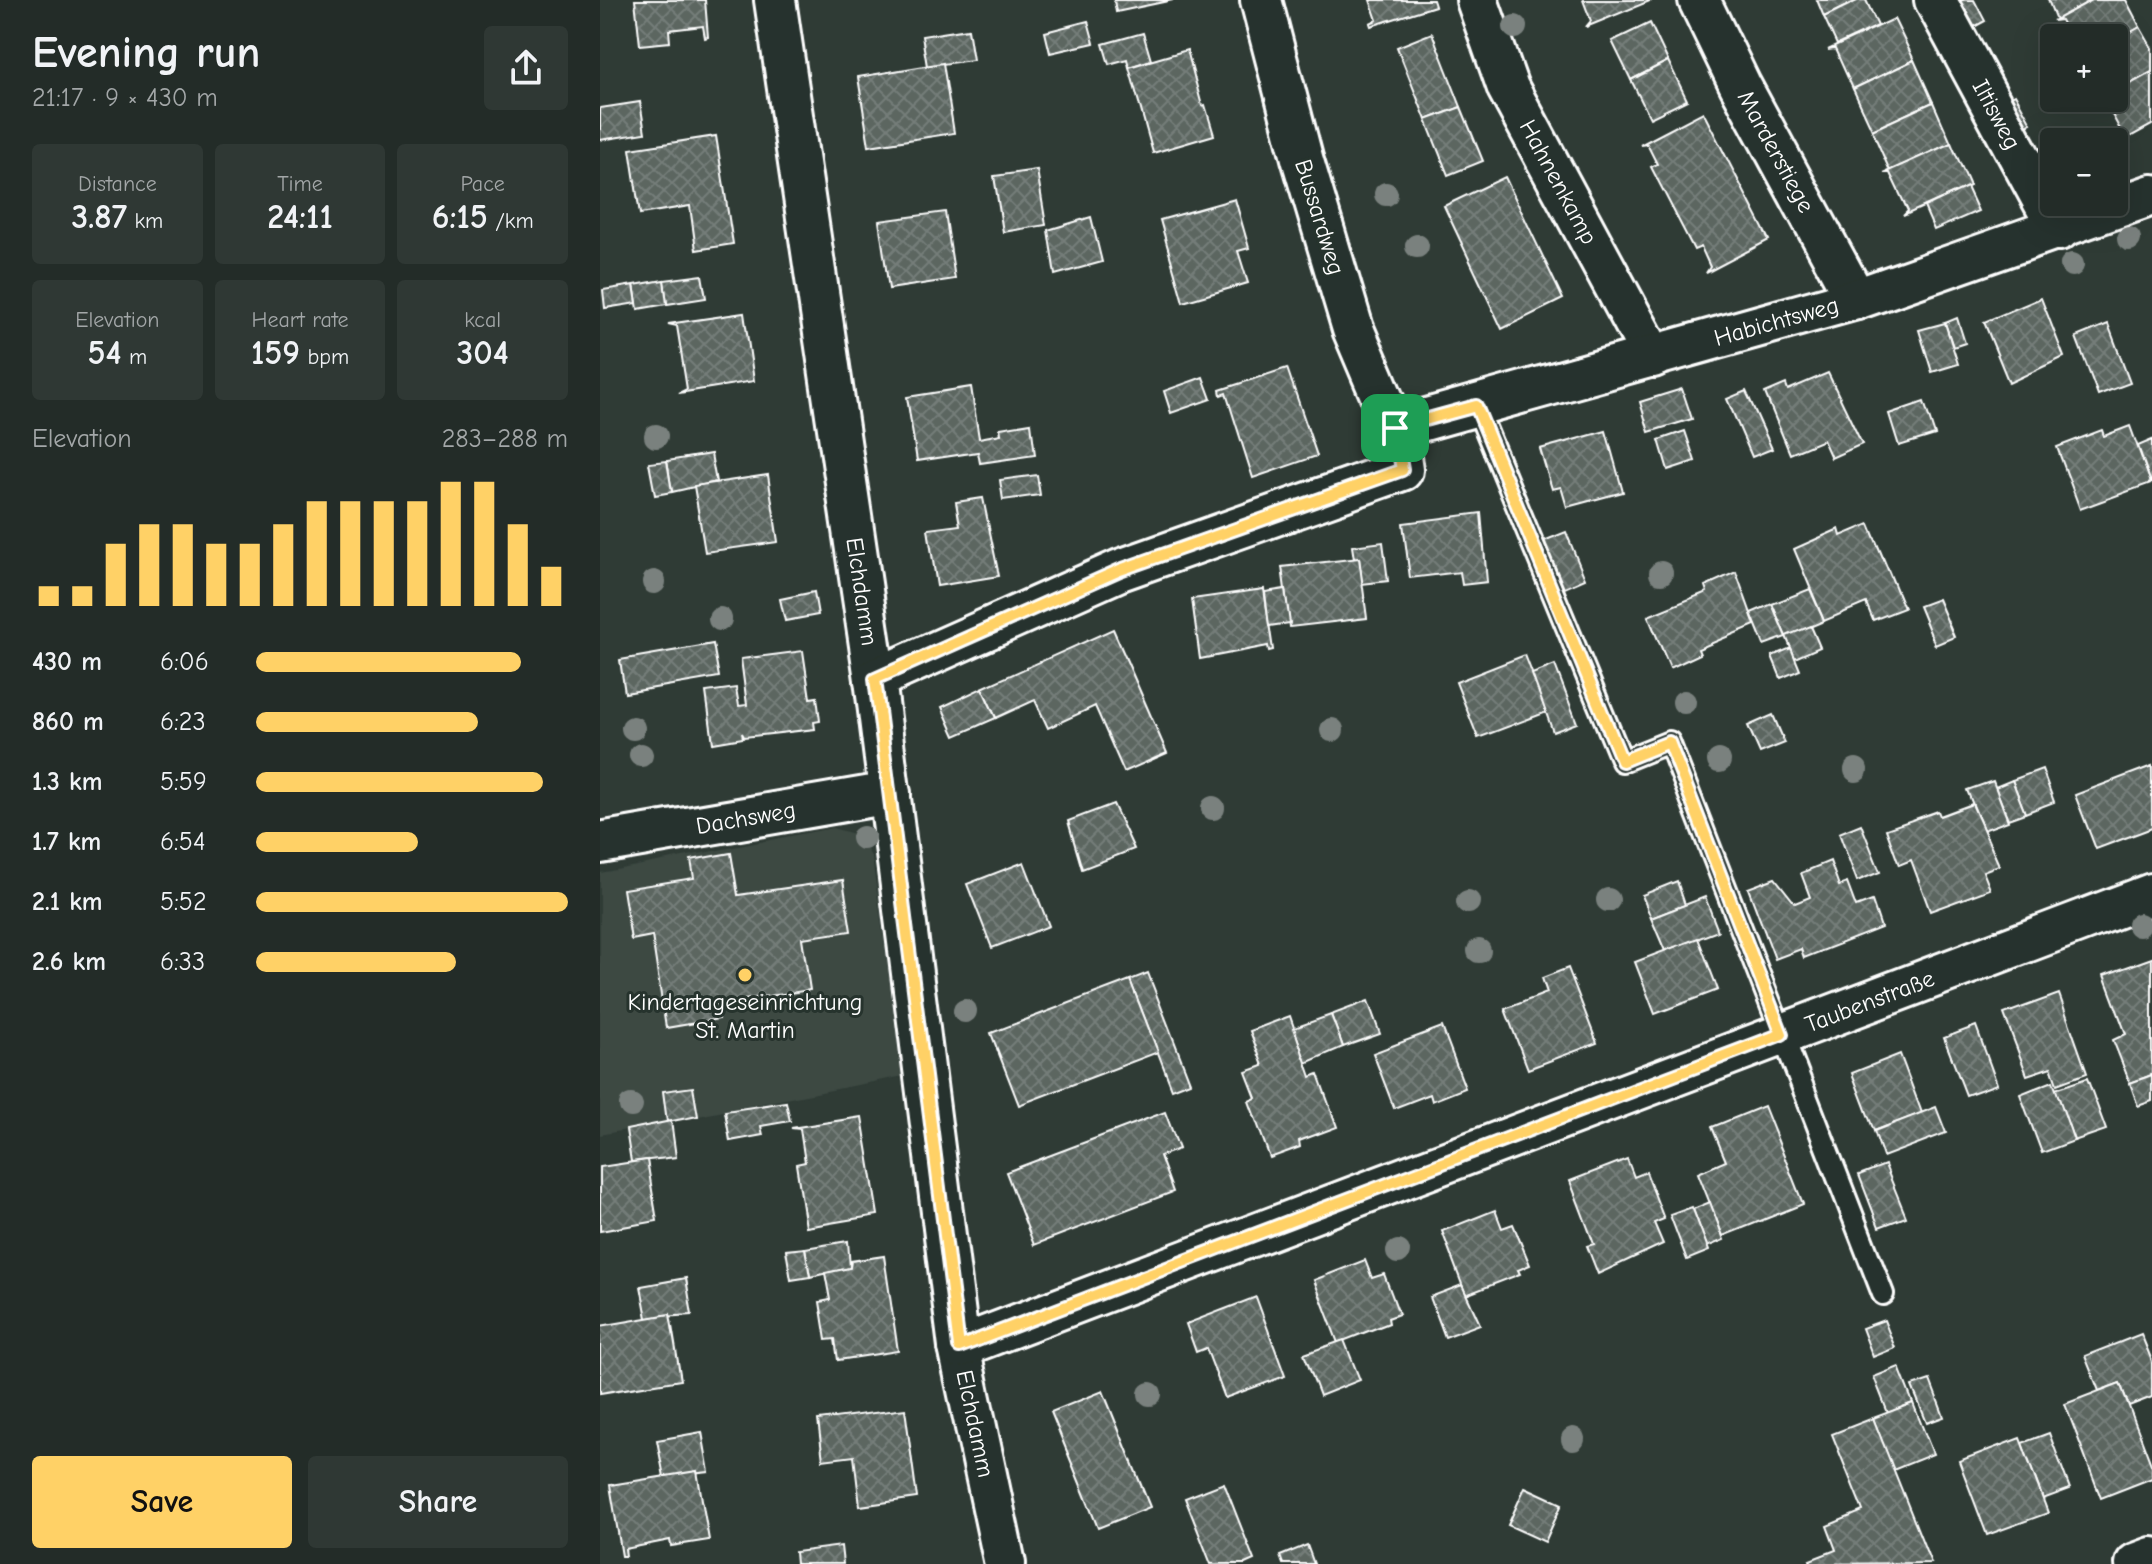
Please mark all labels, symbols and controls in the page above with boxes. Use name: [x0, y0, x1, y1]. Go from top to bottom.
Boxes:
map controls: [2040, 24, 2128, 216]
button: +: [2040, 24, 2128, 112]
button: share: [484, 26, 568, 110]
text: Evening run: [32, 27, 260, 78]
street label: Iltisweg: [1966, 74, 2027, 154]
text: 21:17 · 9 × 430 m: [32, 83, 218, 113]
street label: Marderstiege: [1732, 86, 1820, 217]
street label: Hahnenkamp: [1514, 115, 1604, 249]
button: −: [2040, 128, 2128, 216]
street label: Bussardweg: [1289, 156, 1351, 278]
text: Distance: [78, 171, 157, 197]
text: Time: [277, 171, 323, 197]
text: Pace: [460, 171, 505, 197]
text: 3.87: [71, 197, 127, 237]
text: 24:11: [267, 197, 333, 237]
text: 6:15: [432, 197, 488, 237]
text: km: [127, 208, 163, 234]
text: /km: [488, 208, 534, 234]
street label: Habichtsweg: [1711, 291, 1842, 352]
text: Elevation: [75, 307, 159, 333]
text: Heart rate: [251, 307, 348, 333]
text: kcal: [464, 307, 501, 333]
text: 54: [88, 333, 122, 373]
text: 159: [251, 333, 300, 373]
text: 304: [457, 333, 509, 373]
text: m: [122, 344, 147, 370]
text: bpm: [300, 344, 349, 370]
pin: [1361, 394, 1429, 462]
icon: arrive: [1373, 406, 1417, 450]
text: Elevation: [32, 424, 132, 454]
text: 283–288 m: [442, 424, 568, 454]
street label: Elchdamm: [840, 536, 884, 648]
text: 430 m: [32, 647, 102, 677]
text: 6:06: [160, 647, 209, 677]
text: 860 m: [32, 707, 104, 737]
text: 6:23: [160, 707, 206, 737]
text: 1.3 km: [32, 767, 102, 797]
text: 5:59: [160, 767, 207, 797]
street label: Dachsweg: [694, 796, 798, 840]
text: 1.7 km: [32, 827, 101, 857]
text: 6:54: [160, 827, 205, 857]
text: 2.1 km: [32, 887, 103, 917]
text: 5:52: [160, 887, 207, 917]
text: 2.6 km: [32, 947, 106, 977]
text: 6:33: [160, 947, 205, 977]
street label: Taubenstraße: [1801, 964, 1938, 1038]
marker: Kindertageseinrichtung St. Martin: [736, 966, 754, 984]
place label: Kindertageseinrichtung St. Martin: [628, 988, 862, 1044]
street label: Elchdamm: [950, 1367, 1000, 1480]
button: Save: [32, 1456, 292, 1548]
button: Share: [308, 1456, 568, 1548]

